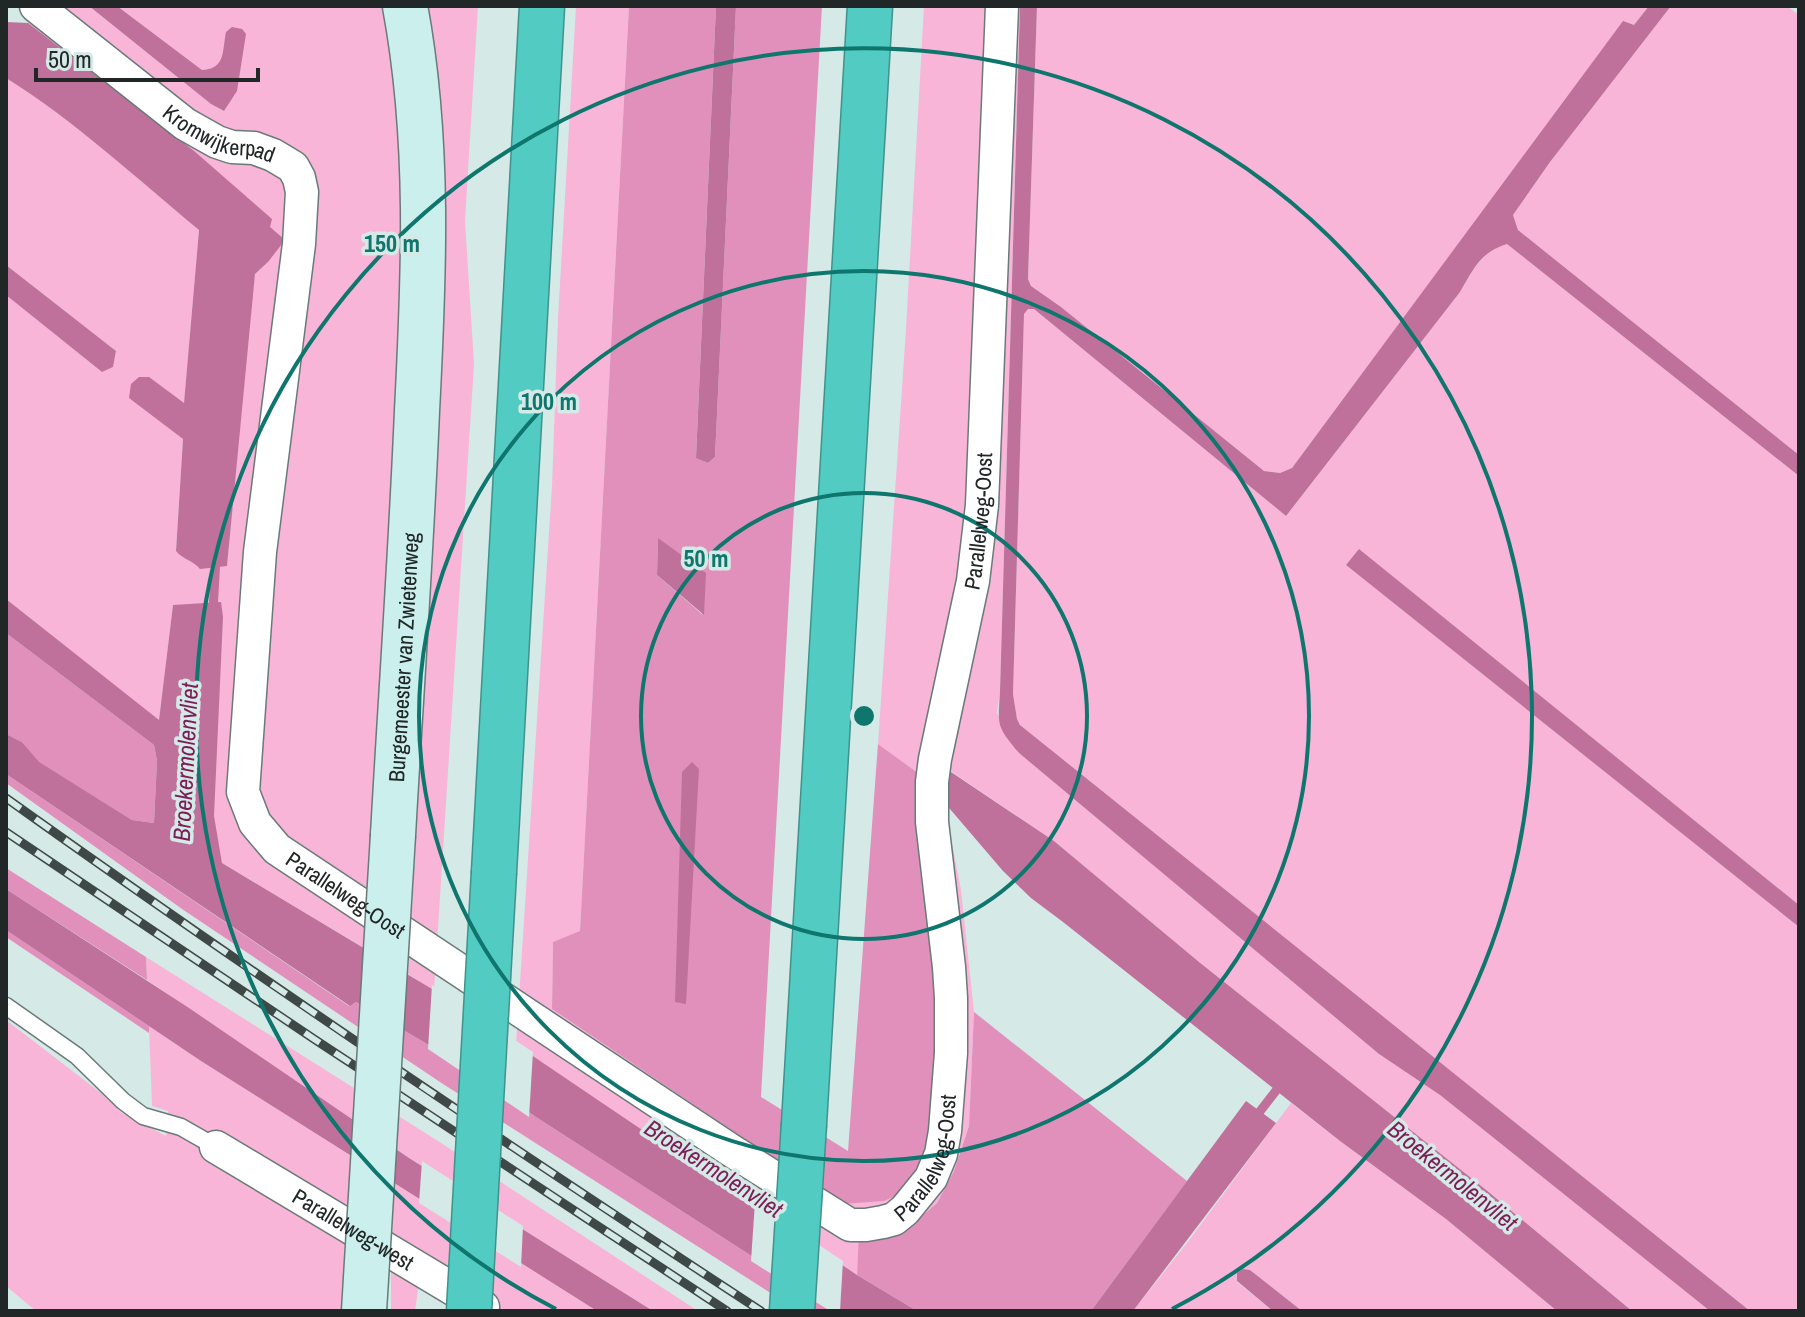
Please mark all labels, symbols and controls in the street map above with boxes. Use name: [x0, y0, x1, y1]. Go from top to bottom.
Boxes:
scale bar: [36, 32, 258, 82]
text: 50 m: [48, 43, 92, 75]
street label: Kromwijkerpad: [157, 97, 279, 170]
text: 150 m: [364, 227, 420, 259]
text: 100 m: [521, 385, 577, 417]
street label: Parallelweg-Oost: [957, 452, 999, 593]
street label: Burgemeester van Zwietenweg: [381, 532, 426, 783]
text: 50 m: [684, 542, 728, 574]
water label: Broekermolenvliet: [165, 681, 205, 842]
centre of rings: [850, 702, 878, 730]
street label: Parallelweg-Oost: [280, 844, 411, 945]
street label: Parallelweg-Oost: [887, 1094, 963, 1228]
water label: Broekermolenvliet: [639, 1111, 790, 1225]
water label: Broekermolenvliet: [1381, 1113, 1525, 1238]
street label: Parallelweg-west: [287, 1181, 420, 1277]

